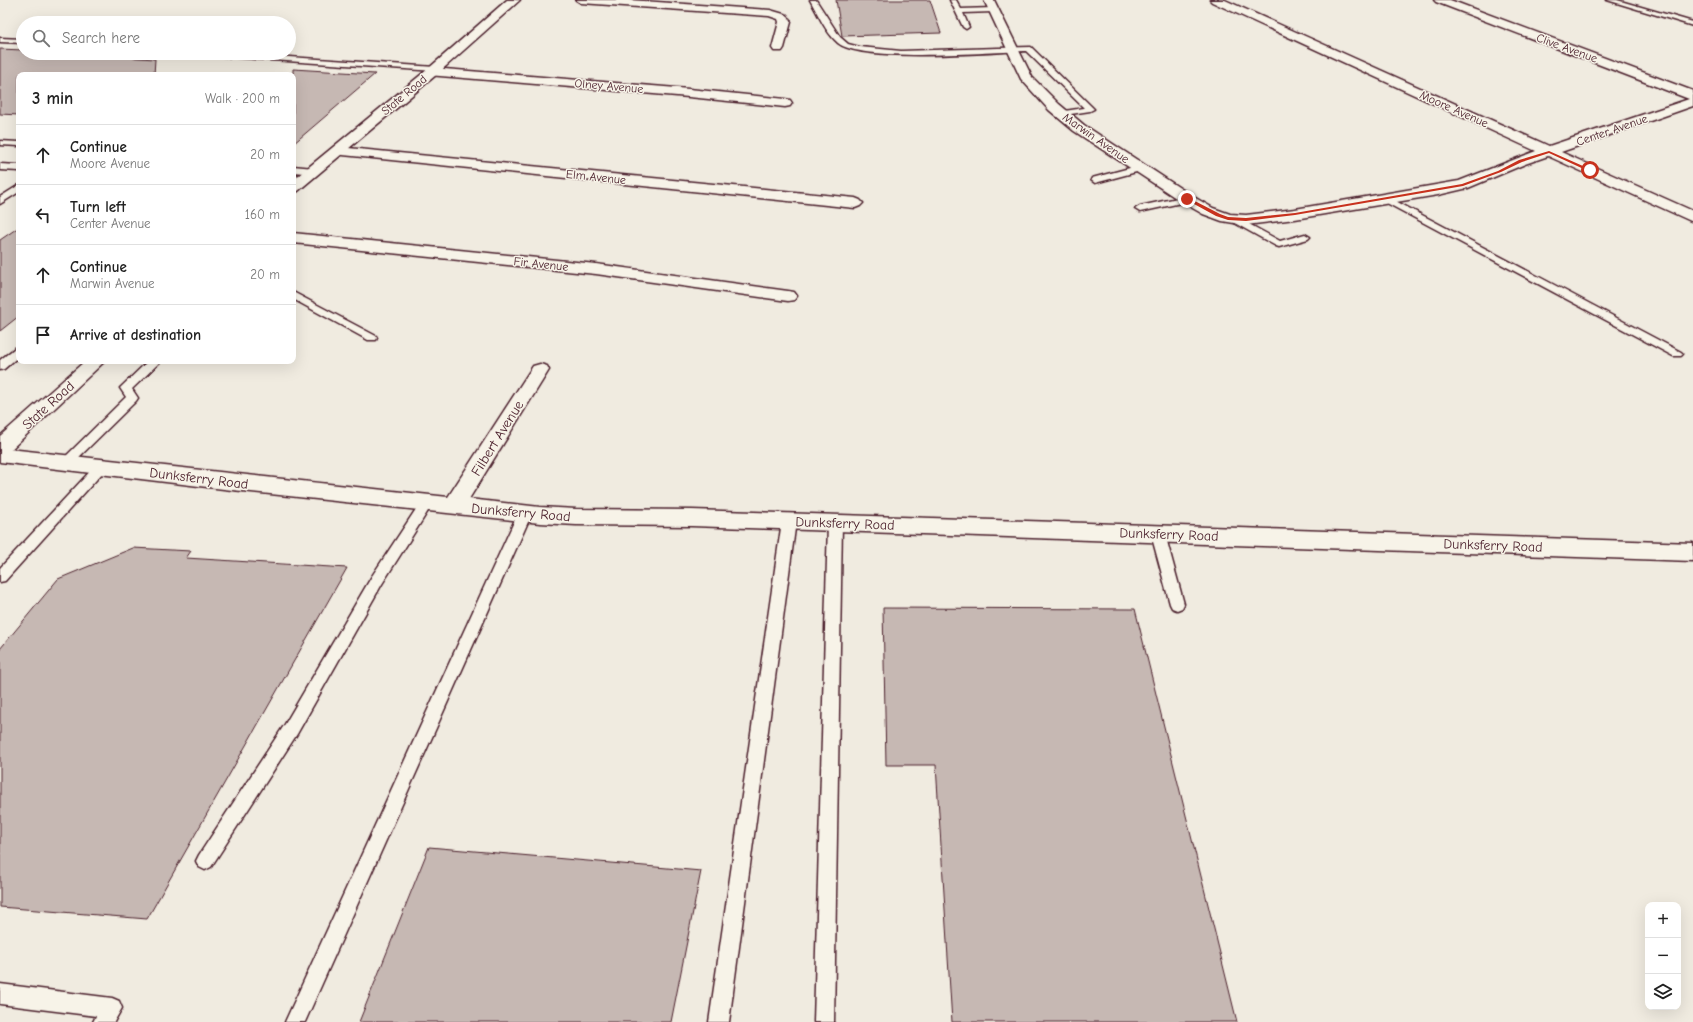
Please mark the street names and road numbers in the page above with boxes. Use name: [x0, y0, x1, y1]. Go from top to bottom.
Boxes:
street label: Clive Avenue: [1535, 30, 1599, 66]
street label: State Road: [378, 72, 430, 118]
street label: Olney Avenue: [574, 76, 644, 96]
street label: Moore Avenue: [1417, 88, 1491, 130]
street label: Marwin Avenue: [1060, 110, 1132, 166]
street label: Center Avenue: [1575, 111, 1649, 149]
street label: Elm Avenue: [565, 167, 627, 187]
street label: Fir Avenue: [513, 254, 569, 274]
street label: State Road: [19, 378, 78, 433]
street label: Filbert Avenue: [468, 397, 527, 479]
street label: Dunksferry Road: [149, 464, 249, 493]
street label: Dunksferry Road: [471, 500, 571, 525]
street label: Dunksferry Road: [795, 513, 895, 534]
street label: Dunksferry Road: [1119, 524, 1219, 545]
street label: Dunksferry Road: [1443, 535, 1543, 556]

